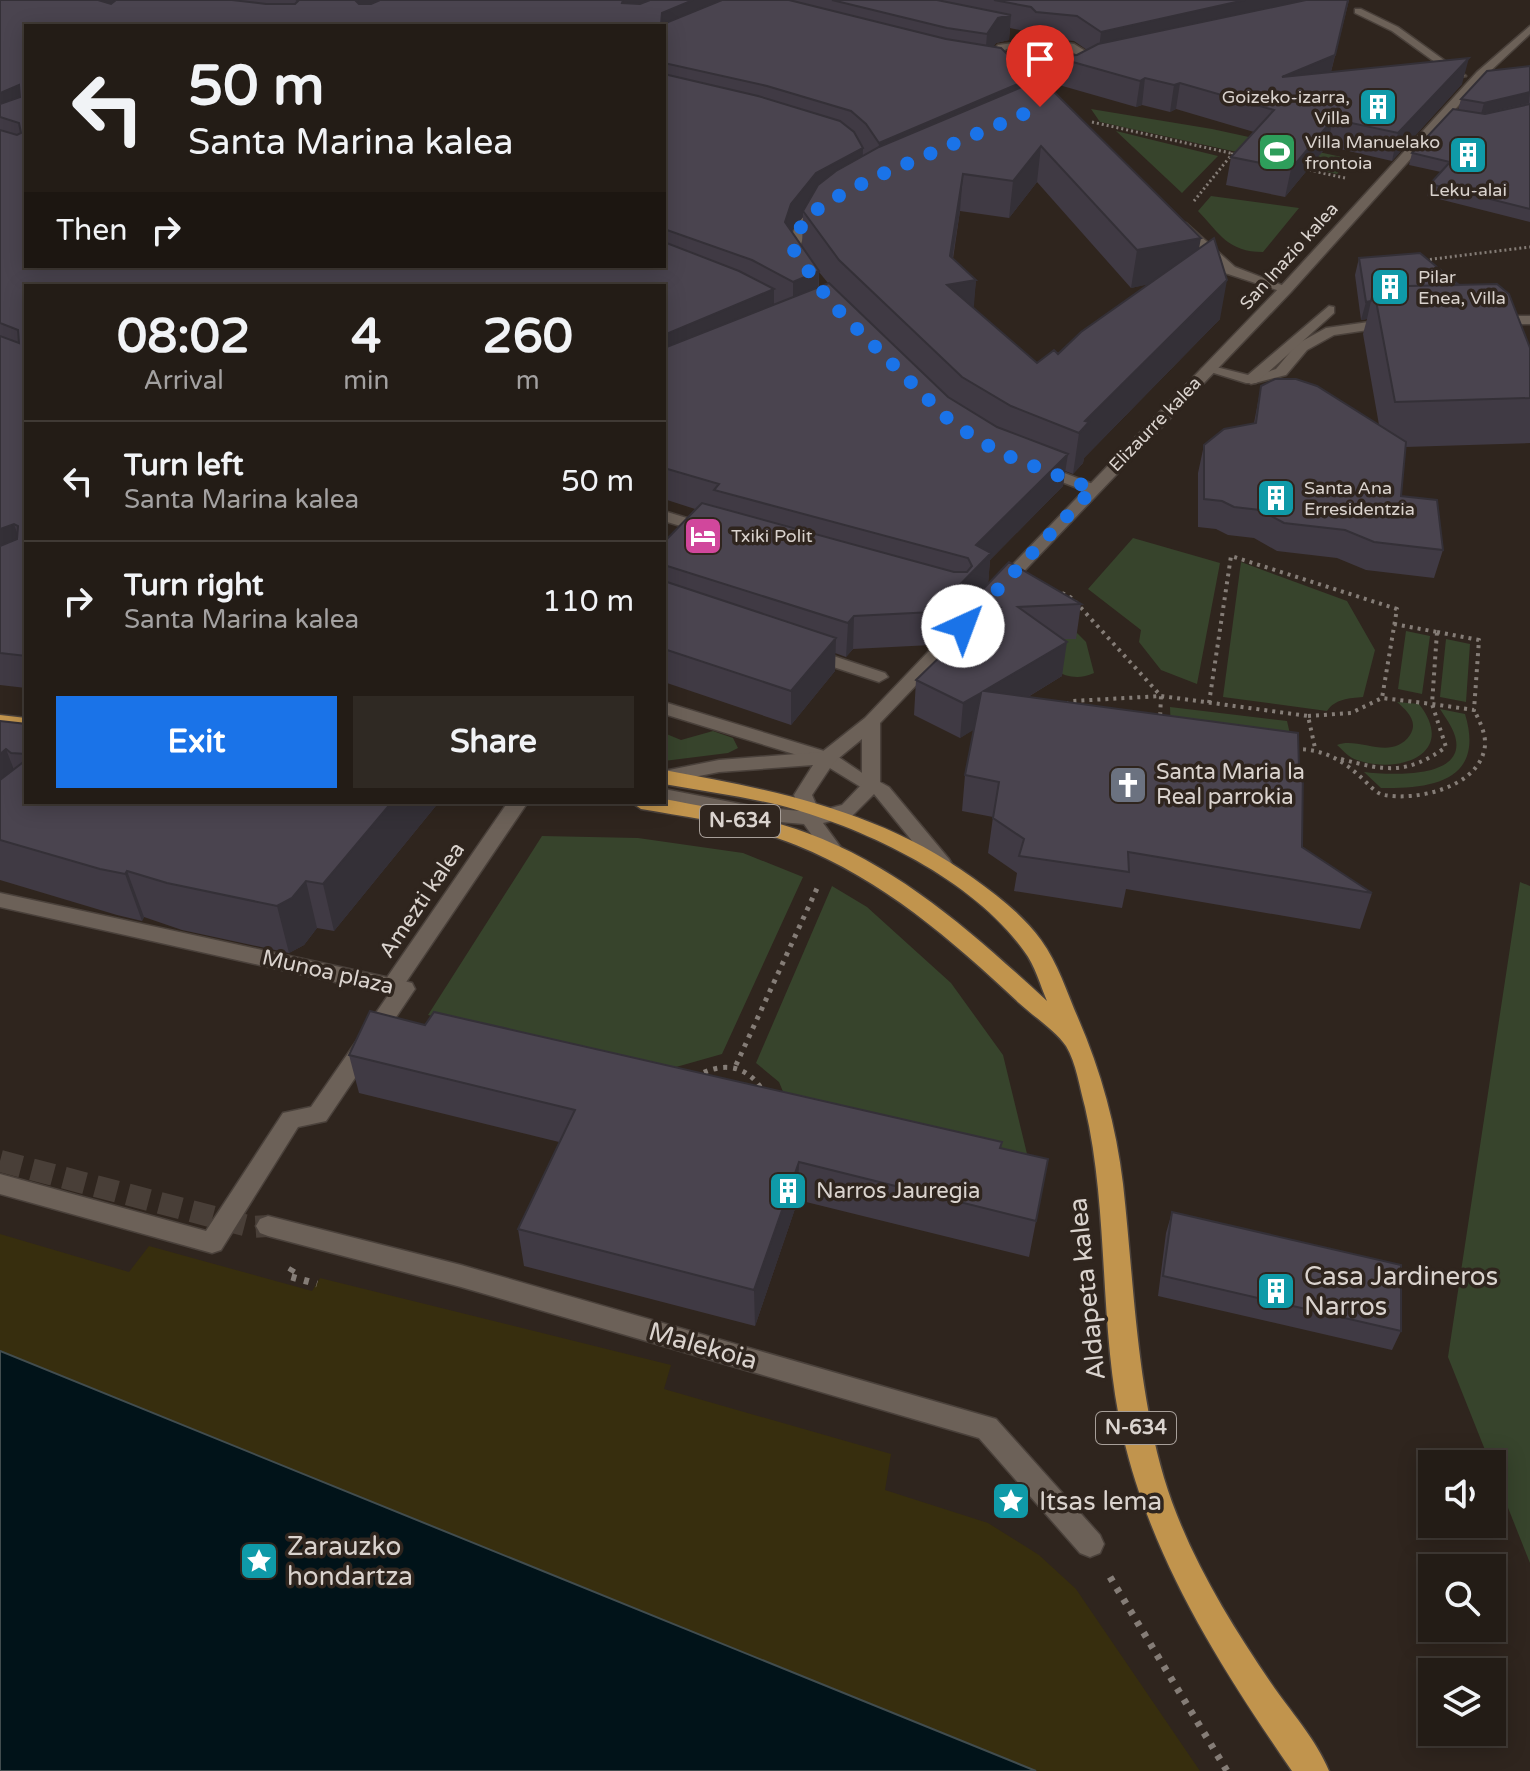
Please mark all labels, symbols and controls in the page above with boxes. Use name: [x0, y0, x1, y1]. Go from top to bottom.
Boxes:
pin: [1006, 25, 1074, 107]
icon: arrive: [1018, 37, 1062, 81]
text: 50 m: [188, 53, 324, 120]
icon: left: [56, 56, 160, 160]
place label: Goizeko-izarra, Villa: [1222, 86, 1350, 129]
building icon: Goizeko-izarra, Villa: [1357, 86, 1399, 128]
text: Santa Marina kalea: [188, 121, 514, 164]
sports icon: Villa Manuelako frontoia: [1256, 131, 1298, 173]
place label: Villa Manuelako frontoia: [1305, 131, 1440, 174]
building icon: Leku-alai: [1447, 134, 1489, 176]
place label: Leku-alai: [1429, 179, 1507, 201]
street label: San Inazio kalea: [1235, 198, 1343, 314]
icon: right: [144, 208, 188, 252]
text: Then: [56, 212, 128, 249]
building icon: Pilar Enea, Villa: [1369, 266, 1411, 308]
place label: Pilar Enea, Villa: [1418, 266, 1506, 309]
text: 08:02: [117, 308, 250, 366]
text: 4: [351, 308, 381, 366]
text: 260: [482, 308, 573, 366]
text: Arrival: [143, 365, 224, 396]
text: min: [343, 365, 389, 396]
text: m: [516, 365, 540, 396]
street label: Elizaurre kalea: [1104, 372, 1206, 476]
text: Turn left: [124, 447, 243, 484]
icon: left: [56, 459, 100, 503]
text: 50 m: [561, 463, 634, 500]
building icon: Santa Ana Erresidentzia: [1255, 477, 1297, 519]
place label: Santa Ana Erresidentzia: [1304, 477, 1415, 520]
text: Santa Marina kalea: [124, 484, 359, 515]
hotel icon: Txiki Polit: [682, 515, 724, 557]
place label: Txiki Polit: [731, 525, 813, 547]
text: Turn right: [124, 567, 264, 604]
icon: right: [56, 579, 100, 623]
text: 110 m: [542, 583, 634, 620]
position arrow: [921, 584, 1005, 668]
text: Santa Marina kalea: [124, 604, 359, 635]
button: Exit: [56, 696, 337, 788]
button: Share: [353, 696, 634, 788]
place label: Santa Maria la Real parrokia: [1156, 759, 1305, 810]
church icon: Santa Maria la Real parrokia: [1107, 764, 1149, 806]
road number: N-634: [700, 805, 780, 837]
street label: Amezti kalea: [374, 837, 470, 963]
street label: Munoa plaza: [260, 944, 396, 1000]
building icon: Narros Jauregia: [767, 1170, 809, 1212]
place label: Narros Jauregia: [816, 1178, 980, 1204]
street label: Aldapeta kalea: [1062, 1196, 1112, 1382]
place label: Casa Jardineros Narros: [1304, 1261, 1498, 1322]
building icon: Casa Jardineros Narros: [1255, 1270, 1297, 1312]
street label: Malekoia: [645, 1316, 761, 1376]
road number: N-634: [1096, 1412, 1176, 1444]
map controls: [1418, 1450, 1506, 1746]
button: sound: [1418, 1450, 1506, 1538]
place icon: Itsas lema: [990, 1480, 1032, 1522]
place label: Itsas lema: [1039, 1486, 1162, 1517]
place label: Zarauzko hondartza: [287, 1531, 413, 1592]
place icon: Zarauzko hondartza: [238, 1540, 280, 1582]
button: search: [1418, 1554, 1506, 1642]
button: layers: [1418, 1658, 1506, 1746]

